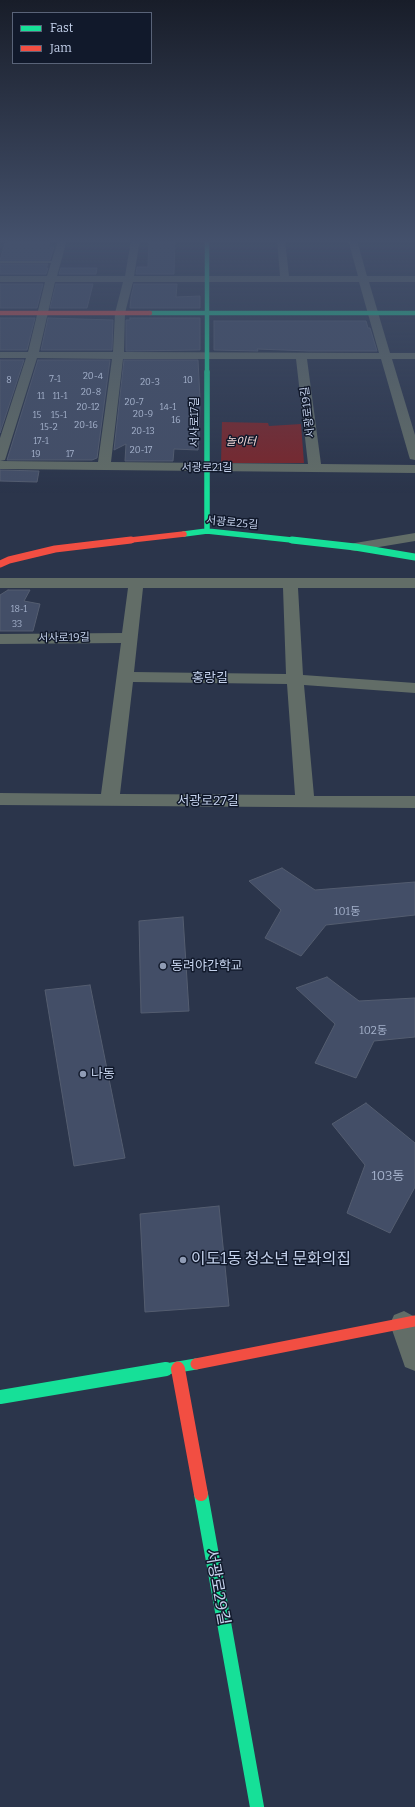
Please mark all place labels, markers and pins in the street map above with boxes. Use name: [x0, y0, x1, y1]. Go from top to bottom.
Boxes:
place label: 동려야간학교: [171, 958, 243, 974]
marker: 동려야간학교: [158, 961, 168, 971]
place label: 나동: [91, 1066, 115, 1082]
marker: 나동: [78, 1069, 88, 1079]
place label: 이도1동 청소년 문화의집: [191, 1250, 351, 1270]
marker: 이도1동 청소년 문화의집: [178, 1255, 188, 1265]

